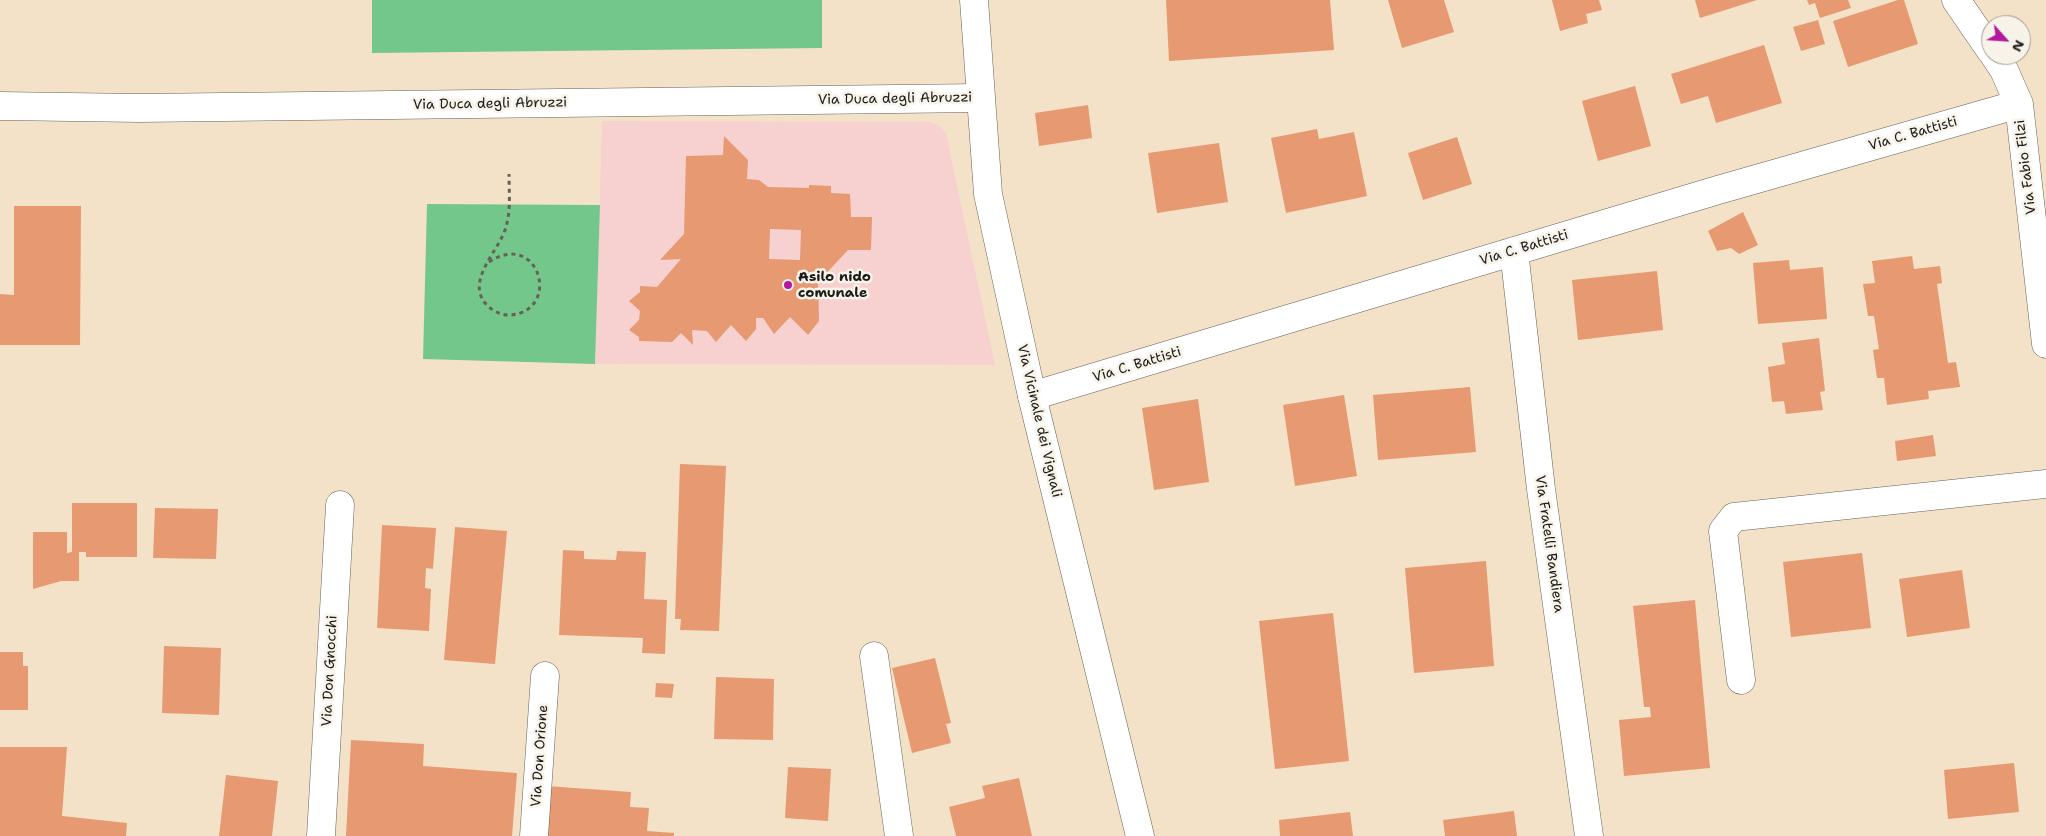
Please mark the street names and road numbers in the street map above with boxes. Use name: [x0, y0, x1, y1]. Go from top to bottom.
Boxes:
street label: Via Duca degli Abruzzi: [818, 89, 972, 109]
street label: Via Duca degli Abruzzi: [413, 94, 567, 114]
street label: Via C. Battisti: [1867, 113, 1959, 155]
street label: Via Fabio Filzi: [2012, 119, 2040, 215]
street label: Via C. Battisti: [1478, 227, 1570, 269]
street label: Via Vicinale dei Vignali: [1013, 343, 1065, 499]
street label: Via C. Battisti: [1091, 344, 1183, 386]
street label: Via Fratelli Bandiera: [1531, 474, 1567, 614]
street label: Via Don Gnocchi: [319, 615, 341, 727]
street label: Via Don Orione: [528, 704, 552, 808]

